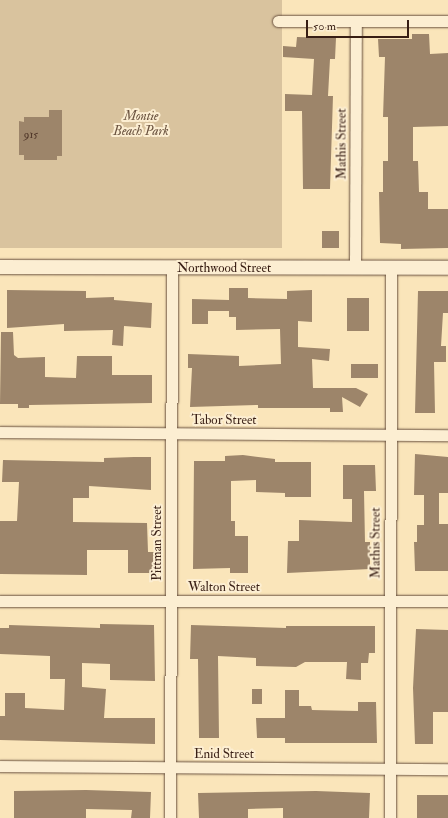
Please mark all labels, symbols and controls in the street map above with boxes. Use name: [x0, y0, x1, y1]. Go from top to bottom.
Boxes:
scale bar: [308, 12, 411, 38]
text: 50 m: [313, 19, 336, 34]
park label: Montie Beach Park: [113, 109, 169, 140]
street label: Mathis Street: [334, 109, 350, 179]
house number: 915: [24, 128, 38, 142]
street label: Northwood Street: [177, 260, 271, 276]
street label: Tabor Street: [191, 412, 257, 428]
street label: Pittman Street: [149, 505, 165, 581]
street label: Mathis Street: [368, 508, 384, 578]
street label: Walton Street: [188, 579, 260, 595]
street label: Enid Street: [194, 746, 254, 762]

